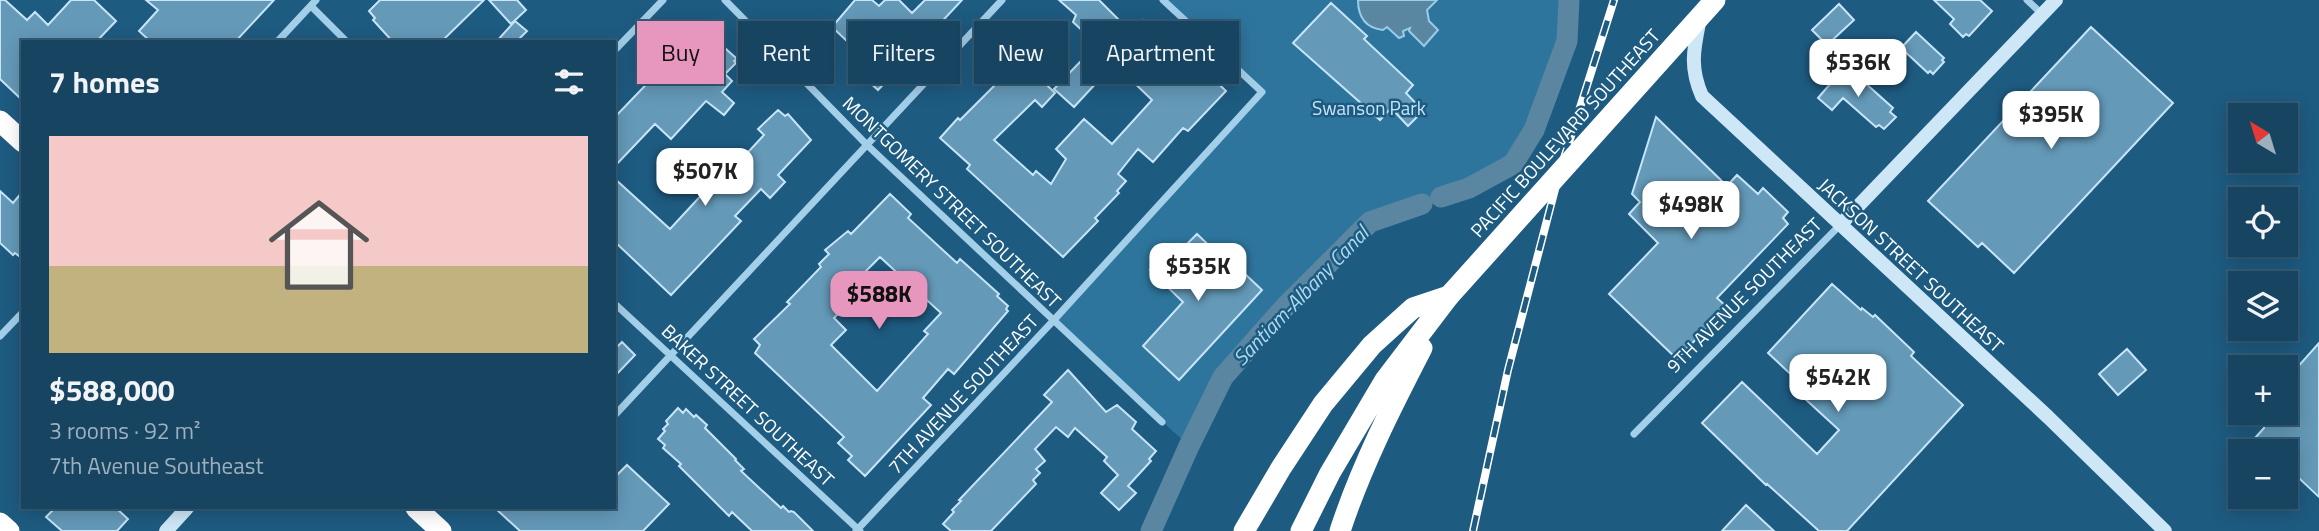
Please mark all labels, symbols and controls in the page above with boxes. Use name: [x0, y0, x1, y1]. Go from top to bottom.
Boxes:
chip: Buy: [637, 21, 724, 84]
chip: Rent: [738, 21, 834, 84]
chip: Filters: [848, 21, 960, 84]
chip: New: [974, 21, 1068, 84]
chip: Apartment: [1082, 21, 1239, 84]
street label: PACIFIC BOULEVARD SOUTHEAST: [1463, 22, 1666, 243]
pin: $536K: [1809, 40, 1907, 99]
text: $536K: [1825, 44, 1891, 79]
text: 7 homes: [49, 59, 160, 105]
icon: filters: [550, 63, 588, 101]
street label: MONTGOMERY STREET SOUTHEAST: [836, 89, 1068, 314]
pin: $395K: [2002, 92, 2100, 151]
park label: Swanson Park: [1312, 93, 1426, 122]
text: $395K: [2018, 96, 2084, 131]
north arrow: [2228, 103, 2298, 173]
map controls: [2228, 103, 2298, 509]
pin: $507K: [656, 148, 754, 208]
text: $507K: [672, 153, 738, 188]
street label: JACKSON STREET SOUTHEAST: [1812, 171, 2011, 359]
icon: home: [256, 182, 382, 308]
pin: $498K: [1642, 182, 1740, 241]
text: $498K: [1658, 186, 1724, 221]
button: locate: [2228, 187, 2298, 257]
street label: 9TH AVENUE SOUTHEAST: [1659, 210, 1828, 379]
water label: Santiam-Albany Canal: [1225, 216, 1377, 373]
pin: $535K: [1149, 244, 1247, 303]
text: $535K: [1165, 248, 1231, 283]
button: layers: [2228, 271, 2298, 341]
pin: $588K: [830, 272, 928, 331]
text: $588K: [846, 276, 912, 311]
street label: 7TH AVENUE SOUTHEAST: [881, 307, 1045, 480]
street label: BAKER STREET SOUTHEAST: [655, 317, 841, 493]
pin: $542K: [1789, 354, 1887, 414]
button: +: [2228, 355, 2298, 425]
text: $542K: [1805, 359, 1871, 394]
text: $588,000: [49, 367, 175, 413]
text: 3 rooms · 92 m²: [49, 413, 200, 448]
button: −: [2228, 439, 2298, 509]
text: 7th Avenue Southeast: [49, 448, 264, 483]

